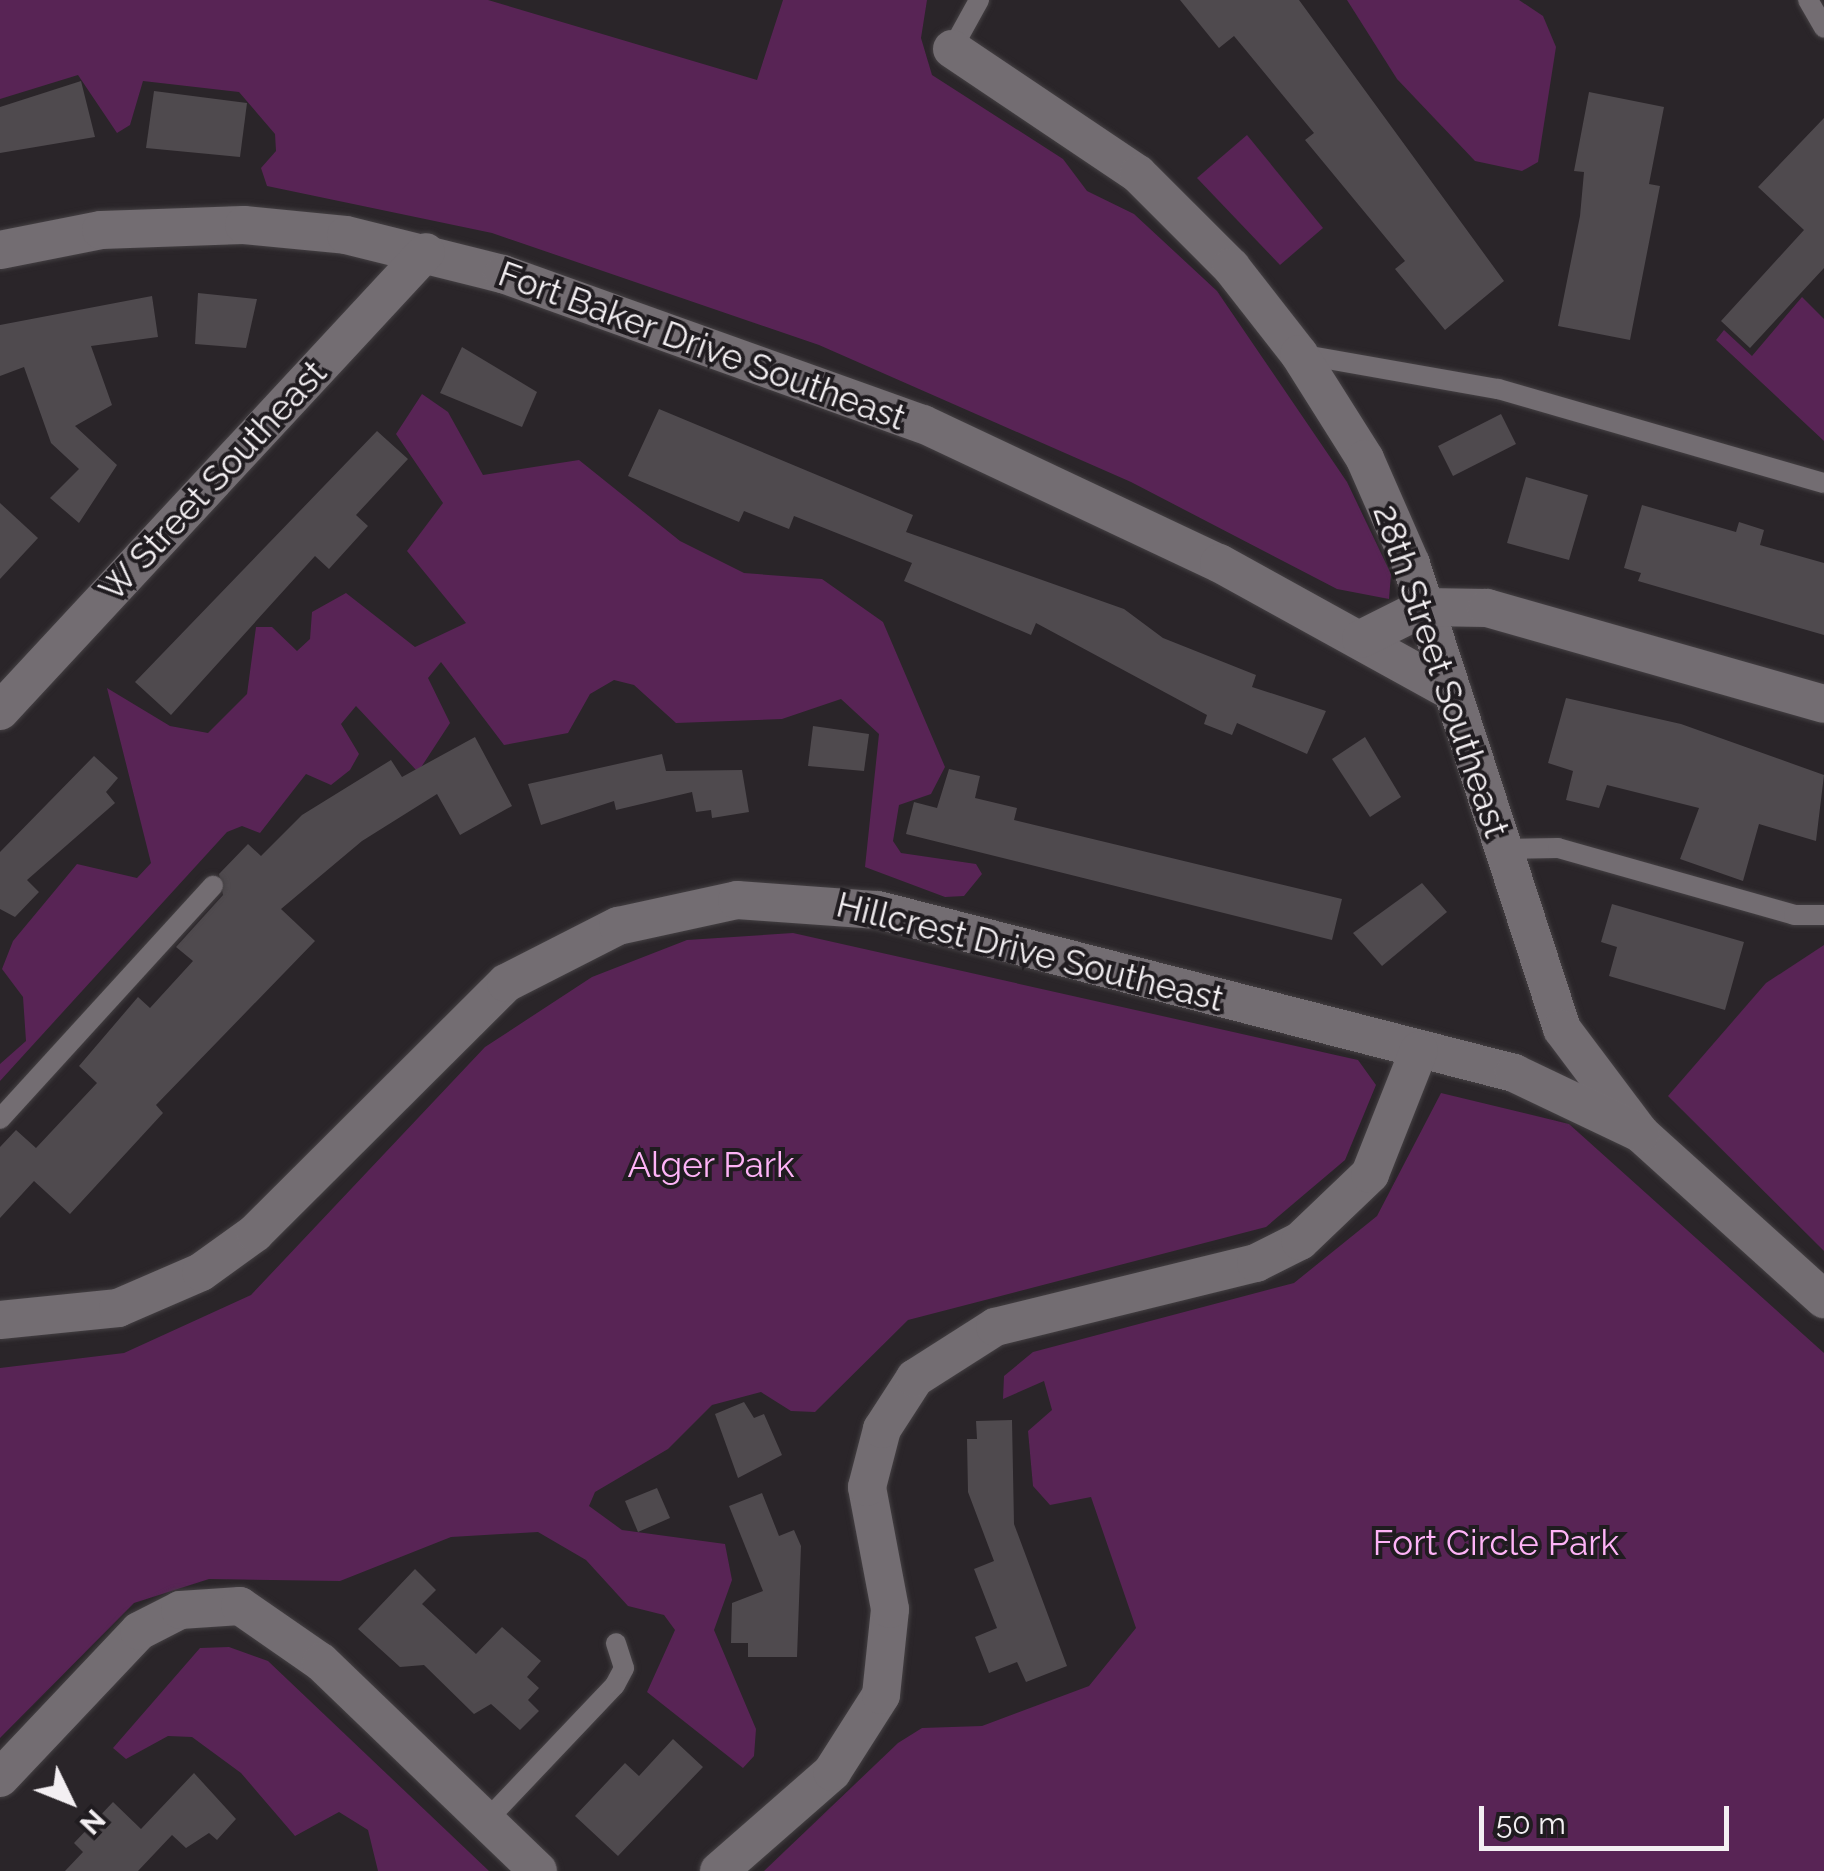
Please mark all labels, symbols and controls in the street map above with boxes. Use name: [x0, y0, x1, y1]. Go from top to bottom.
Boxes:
street label: Fort Baker Drive Southeast: [492, 253, 912, 439]
street label: W Street Southeast: [90, 352, 336, 610]
street label: 28th Street Southeast: [1364, 499, 1518, 843]
street label: Hillcrest Drive Southeast: [832, 884, 1228, 1020]
park label: Alger Park: [627, 1144, 795, 1186]
park label: Fort Circle Park: [1373, 1522, 1619, 1564]
north arrow: [20, 1751, 120, 1851]
scale bar: [1484, 1786, 1734, 1848]
text: N: [73, 1803, 112, 1841]
text: 50 m: [1496, 1806, 1566, 1841]

